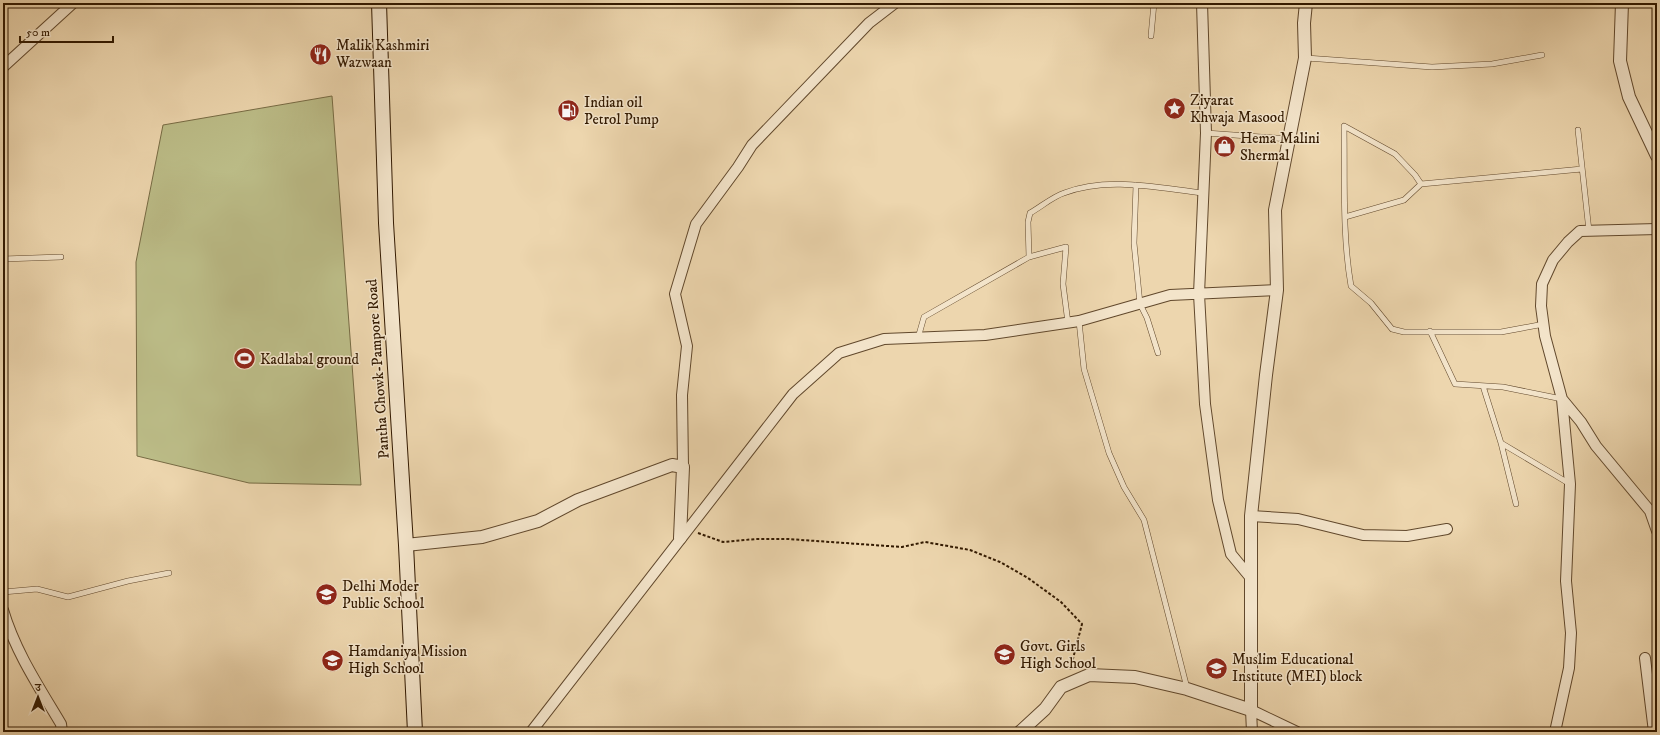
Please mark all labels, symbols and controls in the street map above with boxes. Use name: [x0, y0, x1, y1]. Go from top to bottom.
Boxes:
scale bar: [20, 18, 113, 44]
text: 50 m: [26, 25, 50, 40]
place label: Malik Kashmiri Wazwaan: [335, 36, 430, 72]
restaurant icon: Malik Kashmiri Wazwaan: [308, 41, 334, 67]
place label: Ziyarat Khwaja Masood: [1190, 91, 1285, 127]
place label: Indian oil Petrol Pump: [584, 93, 659, 129]
place icon: Ziyarat Khwaja Masood: [1162, 96, 1188, 122]
fuel station icon: Indian oil Petrol Pump: [556, 98, 582, 124]
place label: Hema Malini Shermal: [1240, 129, 1320, 165]
shop icon: Hema Malini Shermal: [1211, 134, 1237, 160]
street label: Pantha Chowk-Pampore Road: [362, 278, 394, 460]
sports icon: Kadlabal ground: [231, 346, 257, 372]
place label: Kadlabal ground: [260, 350, 360, 369]
place label: Delhi Moder Public School: [342, 577, 425, 613]
school or university icon: Delhi Moder Public School: [313, 582, 339, 608]
place label: Govt. Girls High School: [1020, 637, 1097, 673]
place label: Hamdaniya Mission High School: [348, 642, 467, 678]
school or university icon: Govt. Girls High School: [991, 642, 1017, 668]
school or university icon: Hamdaniya Mission High School: [319, 647, 345, 673]
place label: Muslim Educational Institute (MEI) block: [1232, 650, 1363, 686]
school or university icon: Muslim Educational Institute (MEI) block: [1204, 655, 1230, 681]
north arrow: [18, 677, 58, 717]
text: उ: [34, 681, 42, 695]

